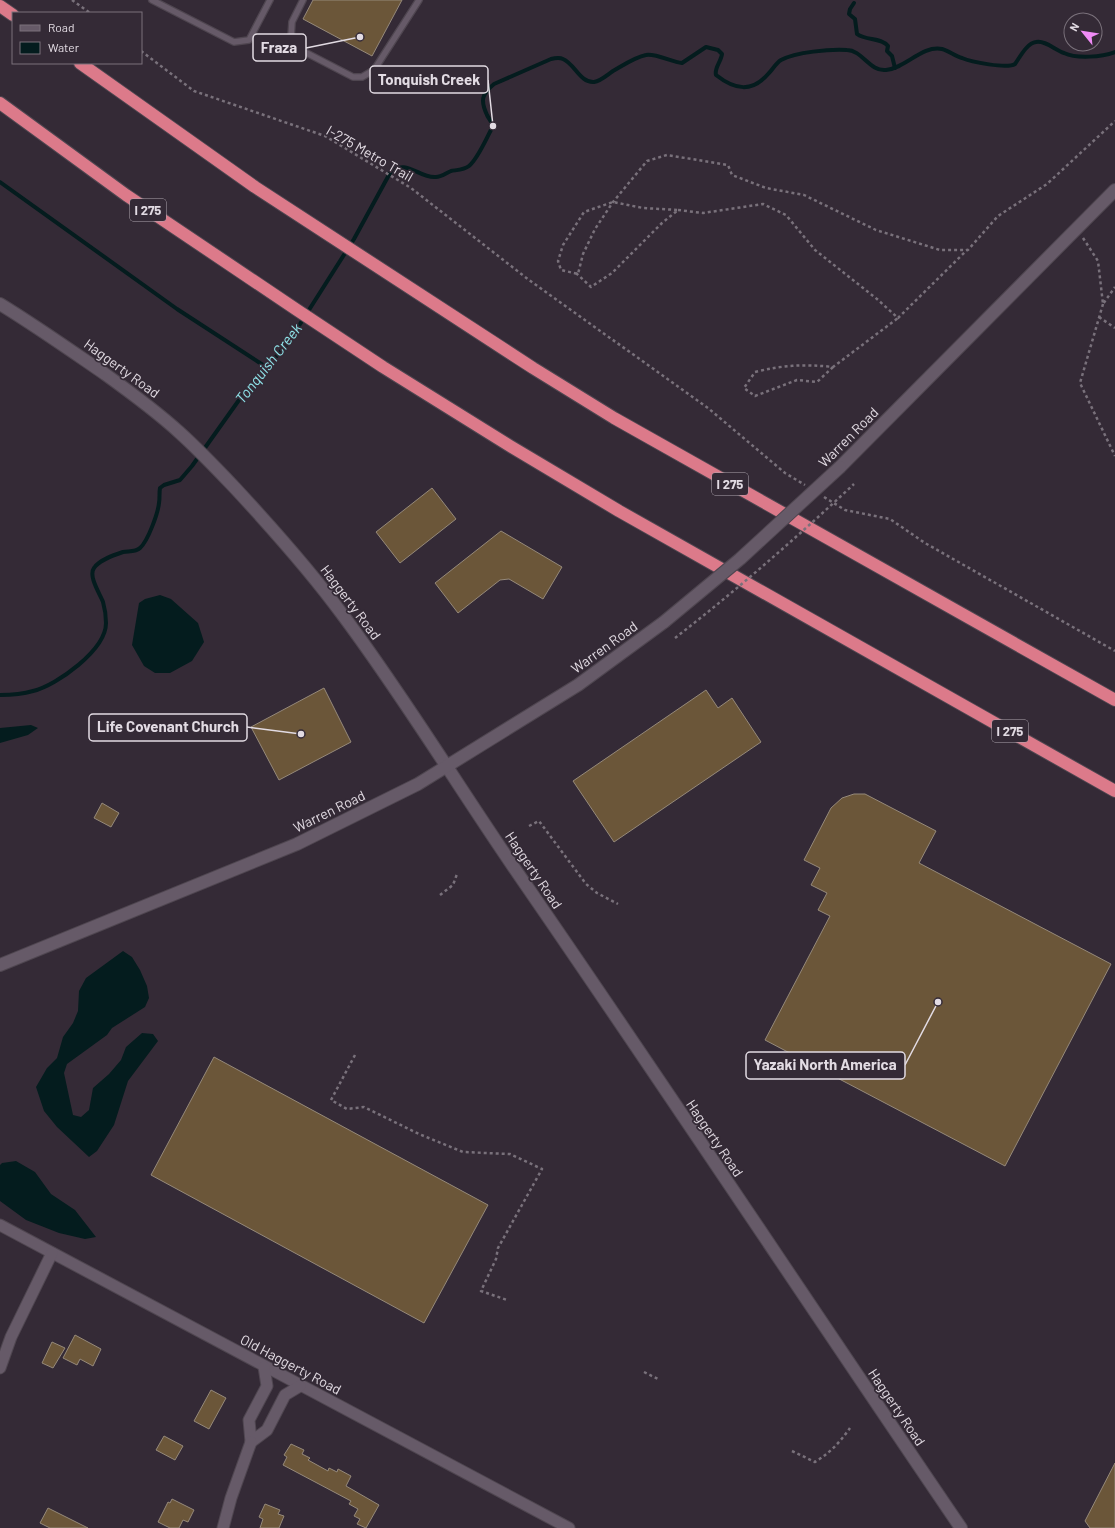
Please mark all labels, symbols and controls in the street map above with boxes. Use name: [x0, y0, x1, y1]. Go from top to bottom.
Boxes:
legend: [12, 12, 142, 64]
north arrow: [1063, 12, 1103, 52]
text: Road: [48, 20, 75, 34]
text: N: [1066, 20, 1081, 33]
callout: Fraza: [253, 34, 306, 61]
text: Fraza: [261, 38, 297, 56]
text: Water: [48, 40, 80, 54]
callout: Tonquish Creek: [370, 66, 488, 93]
text: Tonquish Creek: [378, 70, 480, 88]
street label: I-275 Metro Trail: [324, 121, 416, 185]
road number: I 275: [130, 199, 166, 221]
water label: Tonquish Creek: [231, 319, 305, 407]
street label: Haggerty Road: [81, 335, 163, 401]
street label: Warren Road: [815, 404, 881, 470]
road number: I 275: [712, 473, 748, 495]
street label: Haggerty Road: [317, 561, 385, 643]
street label: Warren Road: [568, 617, 640, 677]
callout: Life Covenant Church: [89, 714, 247, 741]
text: Life Covenant Church: [97, 717, 239, 735]
road number: I 275: [992, 720, 1028, 742]
street label: Warren Road: [290, 786, 368, 836]
street label: Haggerty Road: [502, 828, 566, 912]
callout: Yazaki North America: [746, 1052, 905, 1079]
text: Yazaki North America: [753, 1055, 897, 1073]
street label: Haggerty Road: [683, 1096, 747, 1180]
street label: Old Haggerty Road: [238, 1330, 344, 1398]
street label: Haggerty Road: [865, 1365, 929, 1449]

